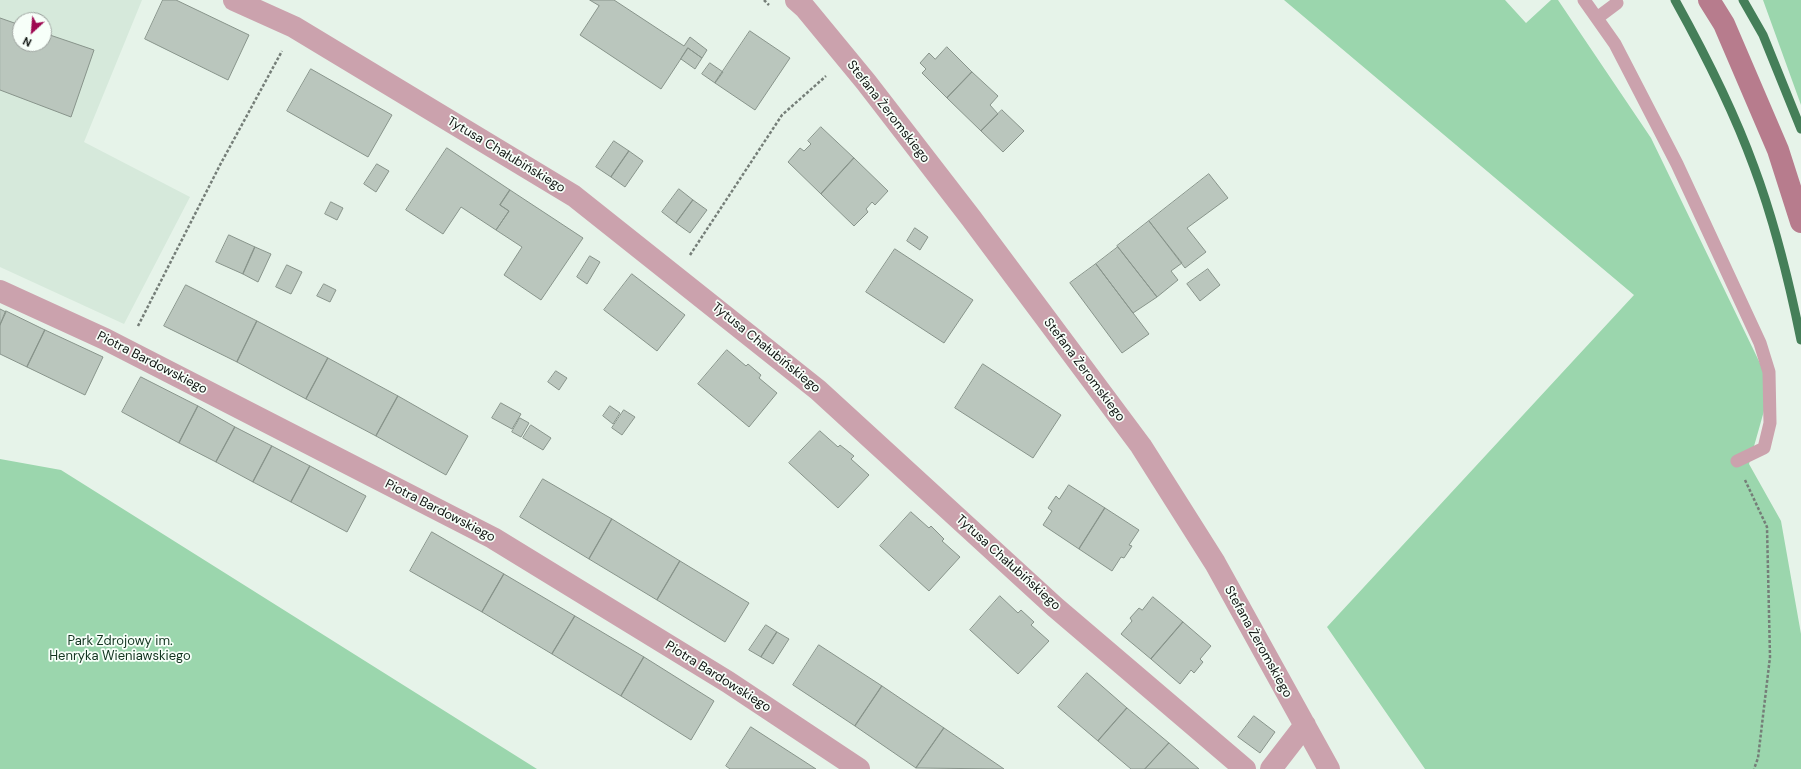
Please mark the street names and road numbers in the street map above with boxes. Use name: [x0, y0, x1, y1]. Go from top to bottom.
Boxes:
street label: Stefana Żeromskiego: [843, 58, 933, 166]
street label: Tytusa Chałubińskiego: [444, 114, 568, 196]
street label: Tytusa Chałubińskiego: [709, 299, 823, 397]
street label: Stefana Żeromskiego: [1040, 315, 1128, 425]
street label: Piotra Bardowskiego: [94, 328, 210, 398]
street label: Piotra Bardowskiego: [382, 476, 498, 546]
street label: Tytusa Chałubińskiego: [953, 512, 1063, 614]
street label: Stefana Żeromskiego: [1221, 583, 1295, 701]
street label: Piotra Bardowskiego: [662, 638, 774, 716]

